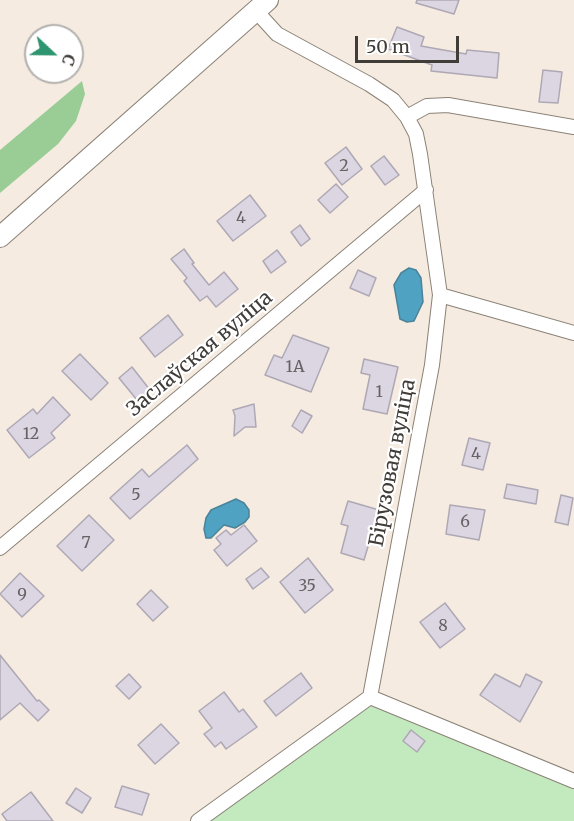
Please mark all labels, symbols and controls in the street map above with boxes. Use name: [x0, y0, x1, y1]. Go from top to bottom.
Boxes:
north arrow: [24, 24, 84, 84]
scale bar: [358, 24, 462, 62]
text: 50 m: [366, 35, 410, 58]
text: С: [58, 51, 80, 69]
house number: 2: [339, 156, 349, 176]
house number: 4: [236, 208, 246, 228]
street label: Заслаўская вуліца: [122, 286, 278, 422]
house number: 1А: [286, 357, 304, 377]
street label: Бірузовая вуліца: [365, 377, 421, 549]
house number: 1: [375, 382, 383, 402]
house number: 12: [23, 424, 39, 444]
house number: 4: [471, 444, 481, 464]
house number: 5: [131, 485, 141, 505]
house number: 6: [460, 512, 470, 532]
house number: 7: [81, 533, 91, 553]
house number: 35: [298, 576, 316, 596]
house number: 9: [17, 585, 27, 605]
house number: 8: [438, 616, 448, 636]

